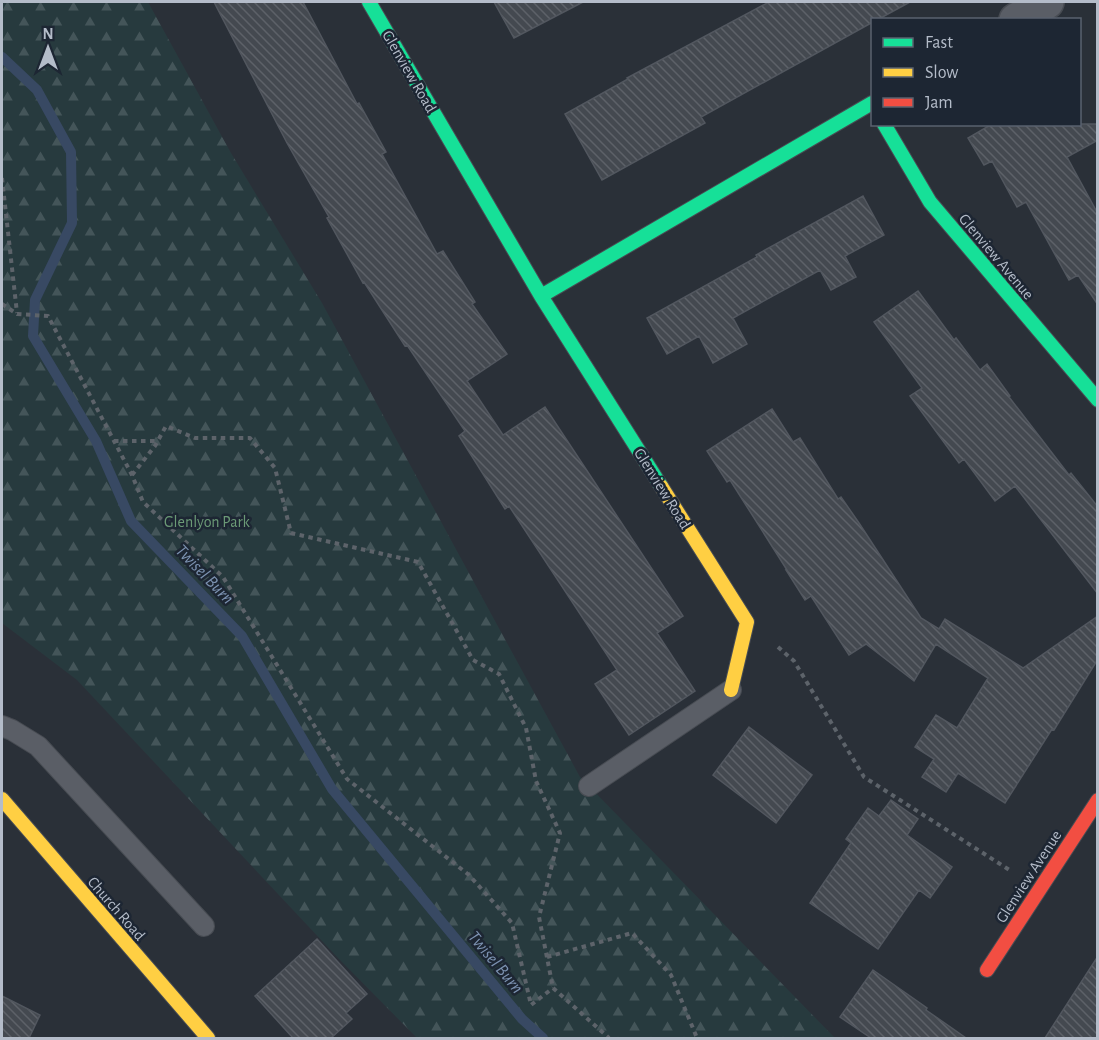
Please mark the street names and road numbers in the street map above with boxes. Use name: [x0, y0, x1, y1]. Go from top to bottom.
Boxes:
street label: Glenview Road: [379, 28, 439, 115]
street label: Glenview Avenue: [956, 211, 1037, 303]
street label: Glenview Road: [631, 445, 693, 532]
street label: Glenview Avenue: [993, 827, 1065, 926]
street label: Church Road: [84, 874, 148, 944]

